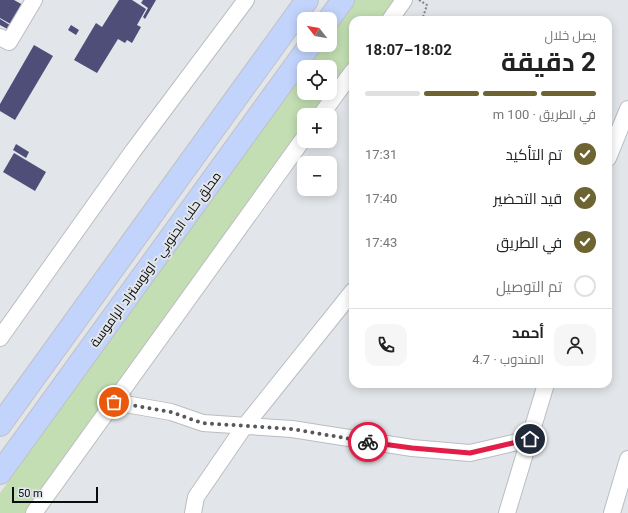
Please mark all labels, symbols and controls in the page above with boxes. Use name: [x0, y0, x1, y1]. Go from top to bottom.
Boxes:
north arrow: [297, 12, 337, 52]
map controls: [297, 12, 337, 196]
text: يصل خلال: [545, 28, 596, 43]
text: 18:02–18:07: [365, 41, 452, 59]
text: 2 دقيقة: [501, 47, 596, 77]
button: locate: [297, 60, 337, 100]
text: في الطريق · 100 m: [493, 107, 596, 122]
button: +: [297, 108, 337, 148]
icon: check: [574, 143, 596, 165]
text: تم التأكيد: [506, 146, 562, 164]
text: 17:31: [365, 147, 397, 162]
button: −: [297, 156, 337, 196]
street label: محلق حلب الجنوبي - اوتوستراد الراموسة: [87, 169, 226, 352]
icon: check: [574, 187, 596, 209]
text: قيد التحضير: [493, 190, 562, 208]
text: 17:40: [365, 191, 397, 206]
icon: check: [574, 231, 596, 253]
text: في الطريق: [496, 234, 562, 252]
text: 17:43: [365, 235, 397, 250]
text: تم التوصيل: [496, 278, 562, 296]
button: phone: [365, 324, 407, 366]
text: أحمد: [512, 324, 544, 342]
button: person: [554, 324, 596, 366]
text: المندوب · 4.7: [472, 352, 544, 367]
pin: [97, 385, 131, 419]
icon: bag: [103, 391, 125, 413]
courier: [348, 422, 388, 462]
pin: [513, 422, 547, 456]
icon: home: [519, 428, 541, 450]
icon: bike: [357, 431, 379, 453]
scale bar: [12, 485, 98, 504]
text: 50 m: [18, 487, 43, 500]

